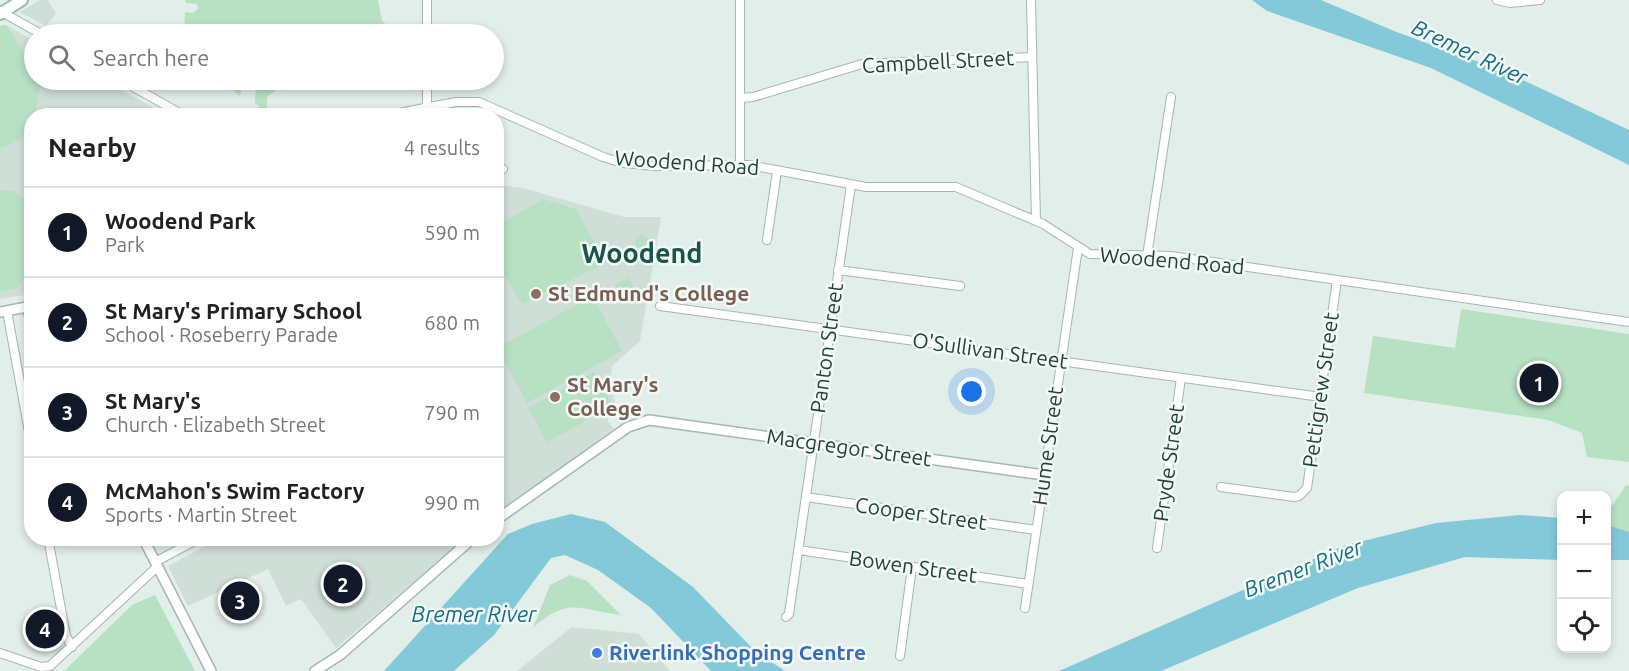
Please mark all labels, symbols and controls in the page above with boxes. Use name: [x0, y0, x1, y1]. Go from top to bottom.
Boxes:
water label: Bremer River: [1408, 14, 1533, 90]
search box: [24, 24, 504, 90]
icon: search: [45, 41, 78, 74]
text: Search here: [93, 45, 209, 70]
street label: Campbell Street: [861, 45, 1015, 77]
text: Nearby: [48, 133, 136, 162]
text: 4 results: [404, 136, 480, 159]
street label: Woodend Road: [614, 145, 760, 179]
text: Woodend Park: [105, 208, 256, 233]
text: 1: [62, 221, 73, 244]
text: 590 m: [424, 221, 480, 244]
text: Park: [105, 233, 145, 256]
district label: Woodend: [582, 238, 702, 268]
street label: Woodend Road: [1099, 242, 1245, 278]
place label: St Edmund's College: [548, 281, 749, 305]
street label: Panton Street: [805, 281, 847, 414]
marker: St Edmund's College: [529, 287, 543, 301]
text: St Mary's Primary School: [105, 298, 362, 323]
text: 2: [62, 311, 73, 334]
text: 680 m: [424, 311, 480, 334]
street label: Pettigrew Street: [1297, 311, 1343, 469]
text: School · Roseberry Parade: [105, 323, 338, 346]
street label: O'Sullivan Street: [911, 327, 1069, 373]
pin: 1: [1520, 360, 1558, 406]
place label: St Mary's College: [567, 372, 659, 420]
your location: [957, 377, 986, 406]
street label: Hume Street: [1027, 385, 1067, 507]
text: St Mary's: [105, 388, 201, 413]
marker: St Mary's College: [548, 390, 562, 404]
text: 3: [62, 401, 73, 424]
text: 790 m: [424, 401, 480, 424]
street label: Pryde Street: [1148, 403, 1188, 523]
text: Church · Elizabeth Street: [105, 413, 326, 436]
street label: Macgregor Street: [765, 424, 933, 470]
text: McMahon's Swim Factory: [105, 478, 365, 503]
text: 4: [62, 491, 73, 514]
text: 990 m: [424, 491, 480, 514]
map controls: [1557, 491, 1611, 653]
button: +: [1557, 491, 1611, 545]
street label: Cooper Street: [854, 492, 989, 534]
text: Sports · Martin Street: [105, 503, 297, 526]
water label: Bremer River: [1240, 533, 1366, 602]
street label: Bowen Street: [848, 545, 979, 587]
button: −: [1557, 545, 1611, 599]
pin: 2: [324, 562, 362, 606]
pin: 3: [220, 578, 260, 624]
button: locate: [1557, 599, 1611, 653]
water label: Bremer River: [412, 601, 537, 626]
pin: 4: [26, 606, 64, 652]
place label: Riverlink Shopping Centre: [609, 640, 866, 664]
marker: Riverlink Shopping Centre: [590, 646, 604, 660]

